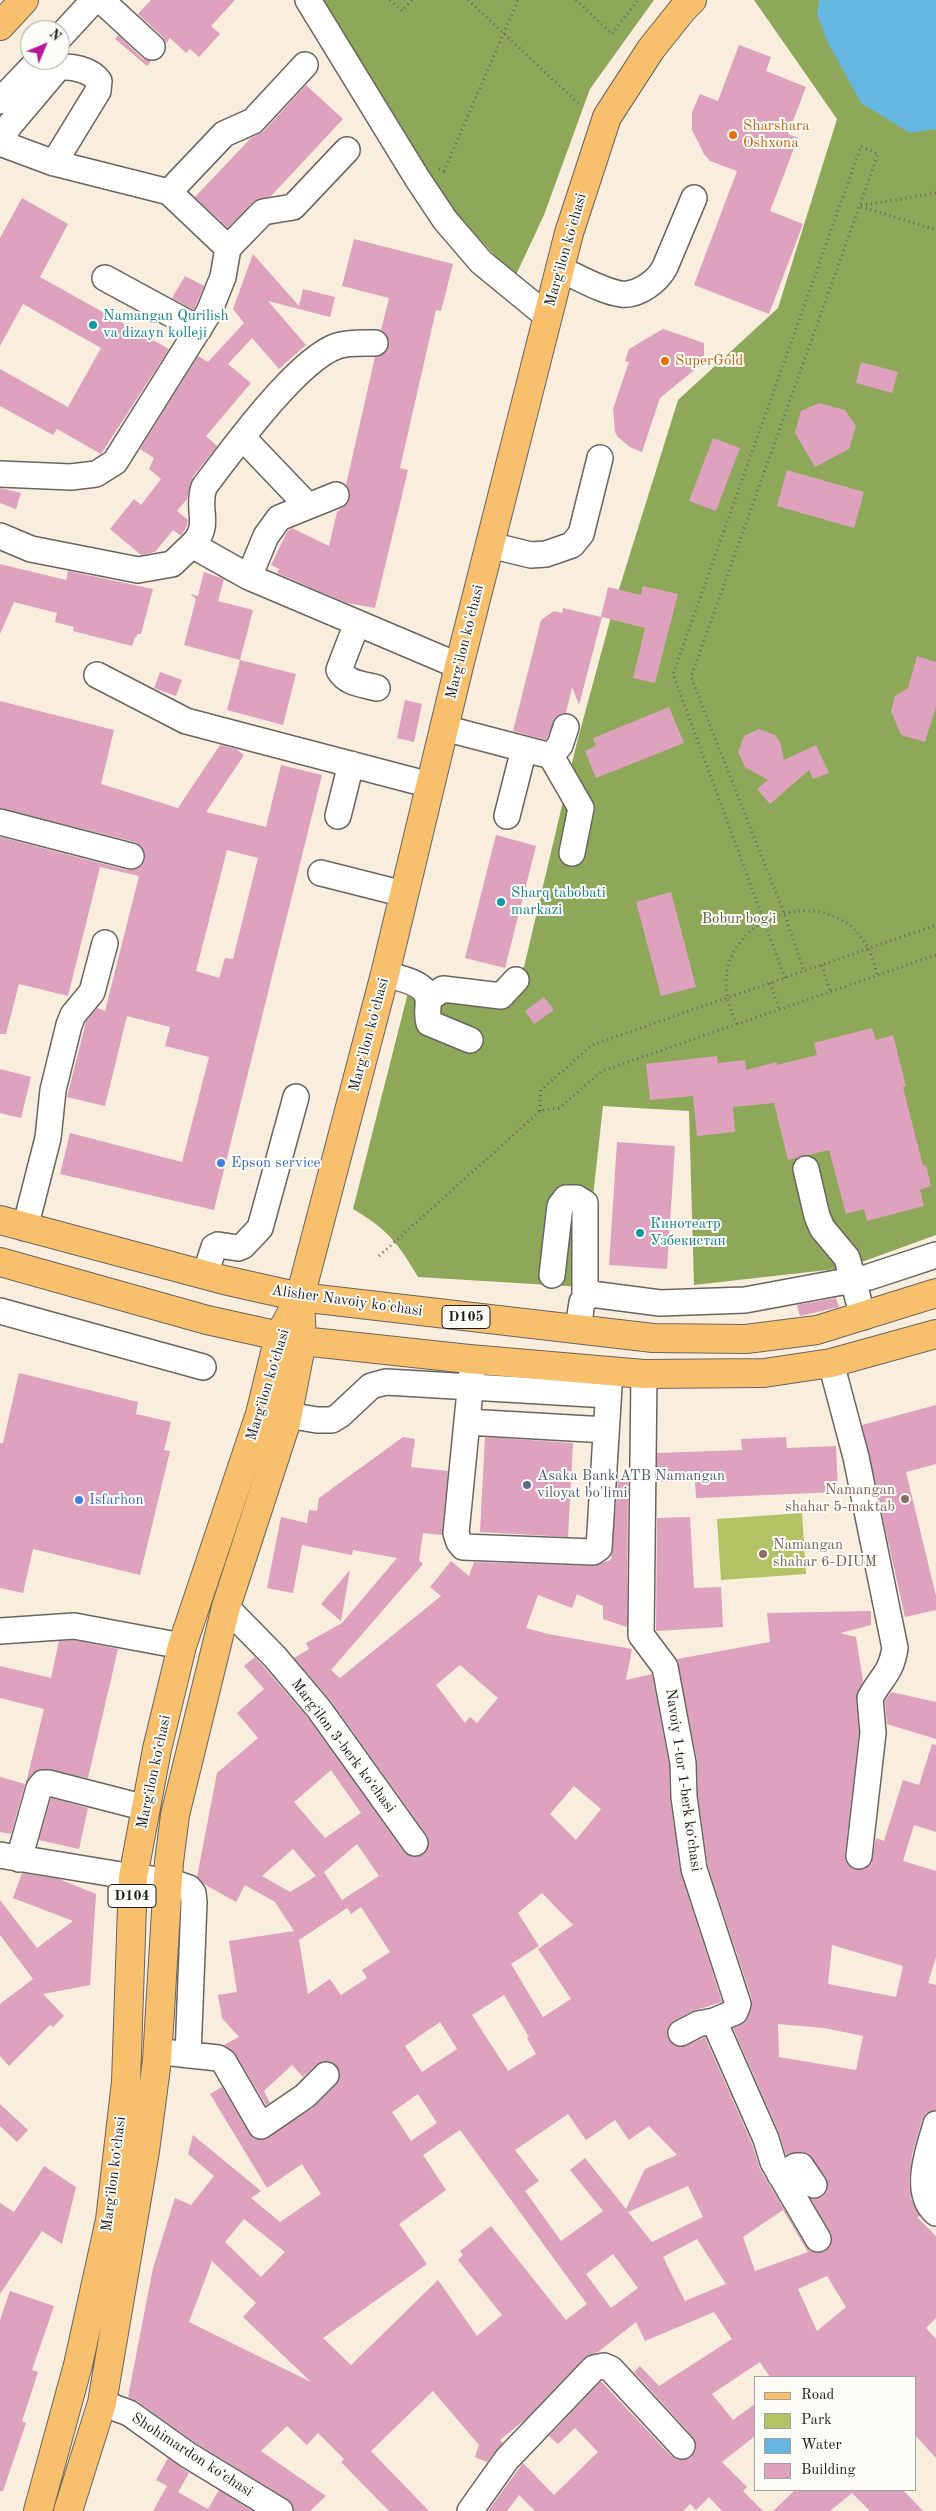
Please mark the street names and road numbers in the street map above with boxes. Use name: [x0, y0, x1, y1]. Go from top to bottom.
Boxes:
street label: Marg'ilon ko'chasi: [541, 191, 591, 309]
street label: Marg'ilon ko'chasi: [442, 583, 488, 701]
street label: Marg'ilon ko'chasi: [345, 976, 393, 1094]
street label: Alisher Navoiy ko'chasi: [270, 1281, 424, 1321]
road number: D105: [442, 1305, 490, 1328]
street label: Margʻilon koʻchasi: [242, 1327, 294, 1443]
street label: Margʻilon 3-berk koʻchasi: [287, 1676, 399, 1816]
street label: Navoiy 1-tor 1-berk koʻchasi: [661, 1687, 705, 1873]
street label: Margʻilon koʻchasi: [133, 1713, 175, 1831]
road number: D104: [108, 1884, 156, 1908]
street label: Margʻilon koʻchasi: [98, 2115, 130, 2233]
street label: Shohimardon koʻchasi: [128, 2409, 256, 2501]

